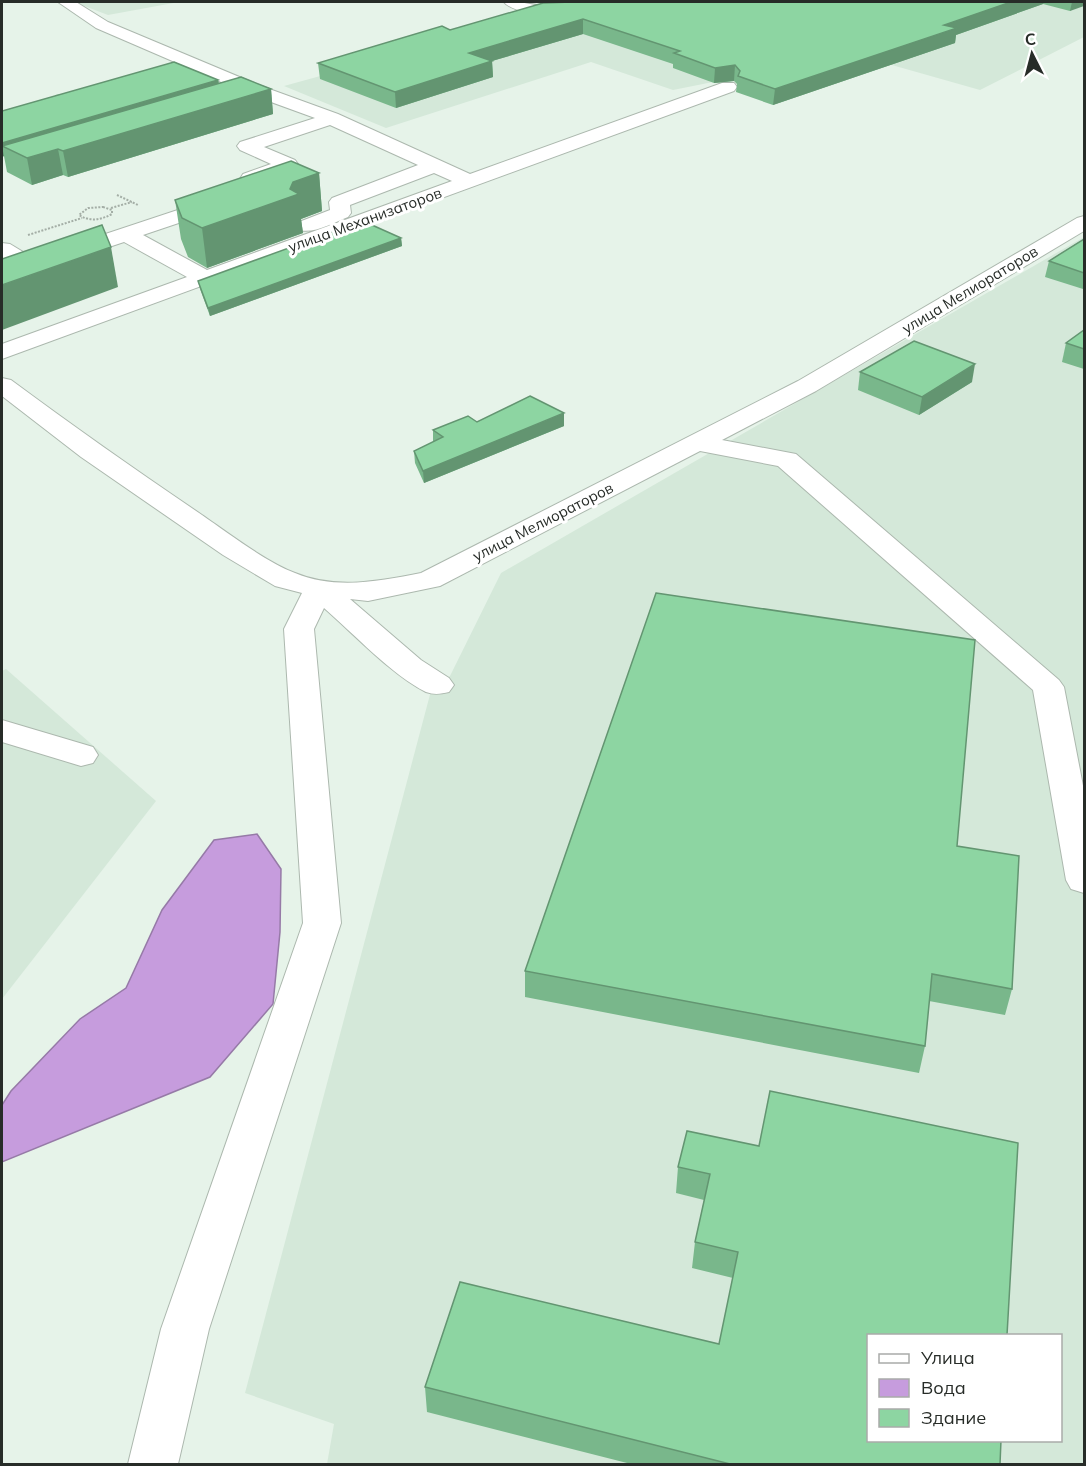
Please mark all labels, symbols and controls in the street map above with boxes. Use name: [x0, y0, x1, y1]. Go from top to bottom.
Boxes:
north arrow: [1002, 24, 1062, 84]
text: С: [1024, 29, 1037, 50]
street label: улица Механизаторов: [285, 183, 444, 256]
street label: улица Мелиораторов: [898, 241, 1041, 338]
street label: улица Мелиораторов: [469, 478, 616, 565]
legend: [867, 1334, 1062, 1442]
text: Улица: [920, 1346, 975, 1369]
text: Вода: [921, 1376, 966, 1399]
text: Здание: [921, 1406, 986, 1429]

